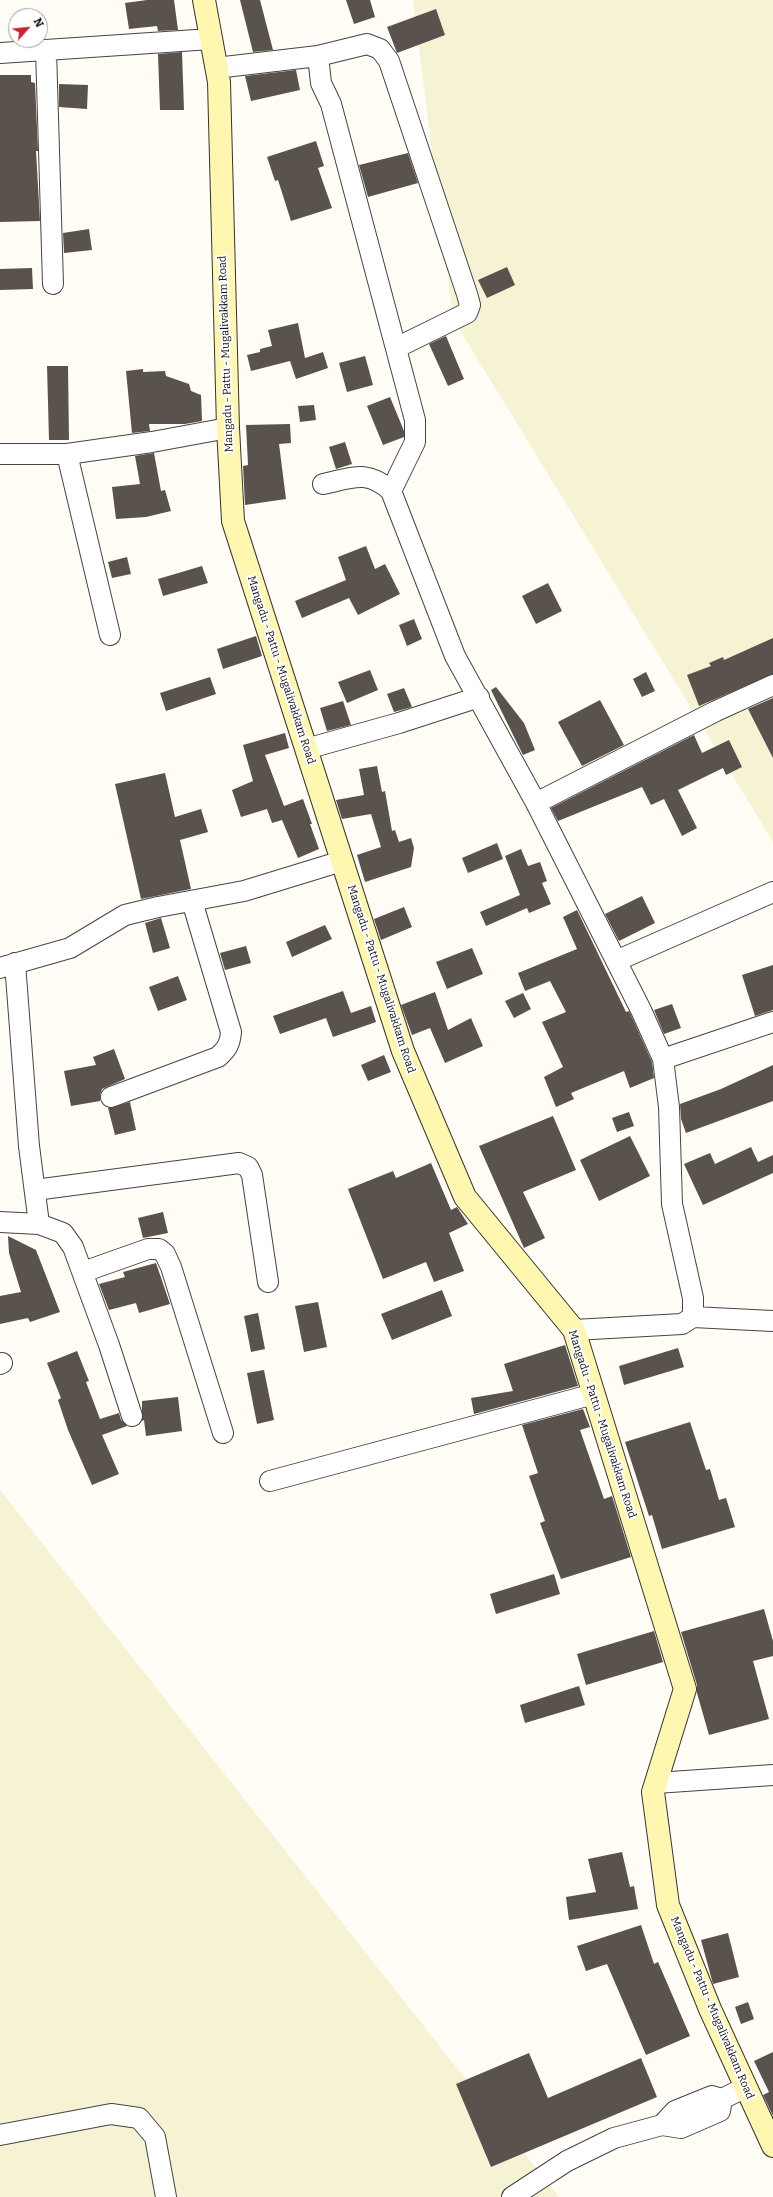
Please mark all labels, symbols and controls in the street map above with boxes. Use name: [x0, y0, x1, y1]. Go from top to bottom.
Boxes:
north arrow: [8, 8, 48, 48]
text: N: [31, 16, 46, 30]
street label: Mangadu - Pattu - Mugalivakkam Road: [216, 255, 236, 453]
street label: Mangadu - Pattu - Mugalivakkam Road: [244, 574, 318, 766]
street label: Mangadu - Pattu - Mugalivakkam Road: [344, 883, 418, 1075]
street label: Mangadu - Pattu - Mugalivakkam Road: [565, 1328, 639, 1520]
street label: Mangadu - Pattu - Mugalivakkam Road: [667, 1915, 757, 2101]

